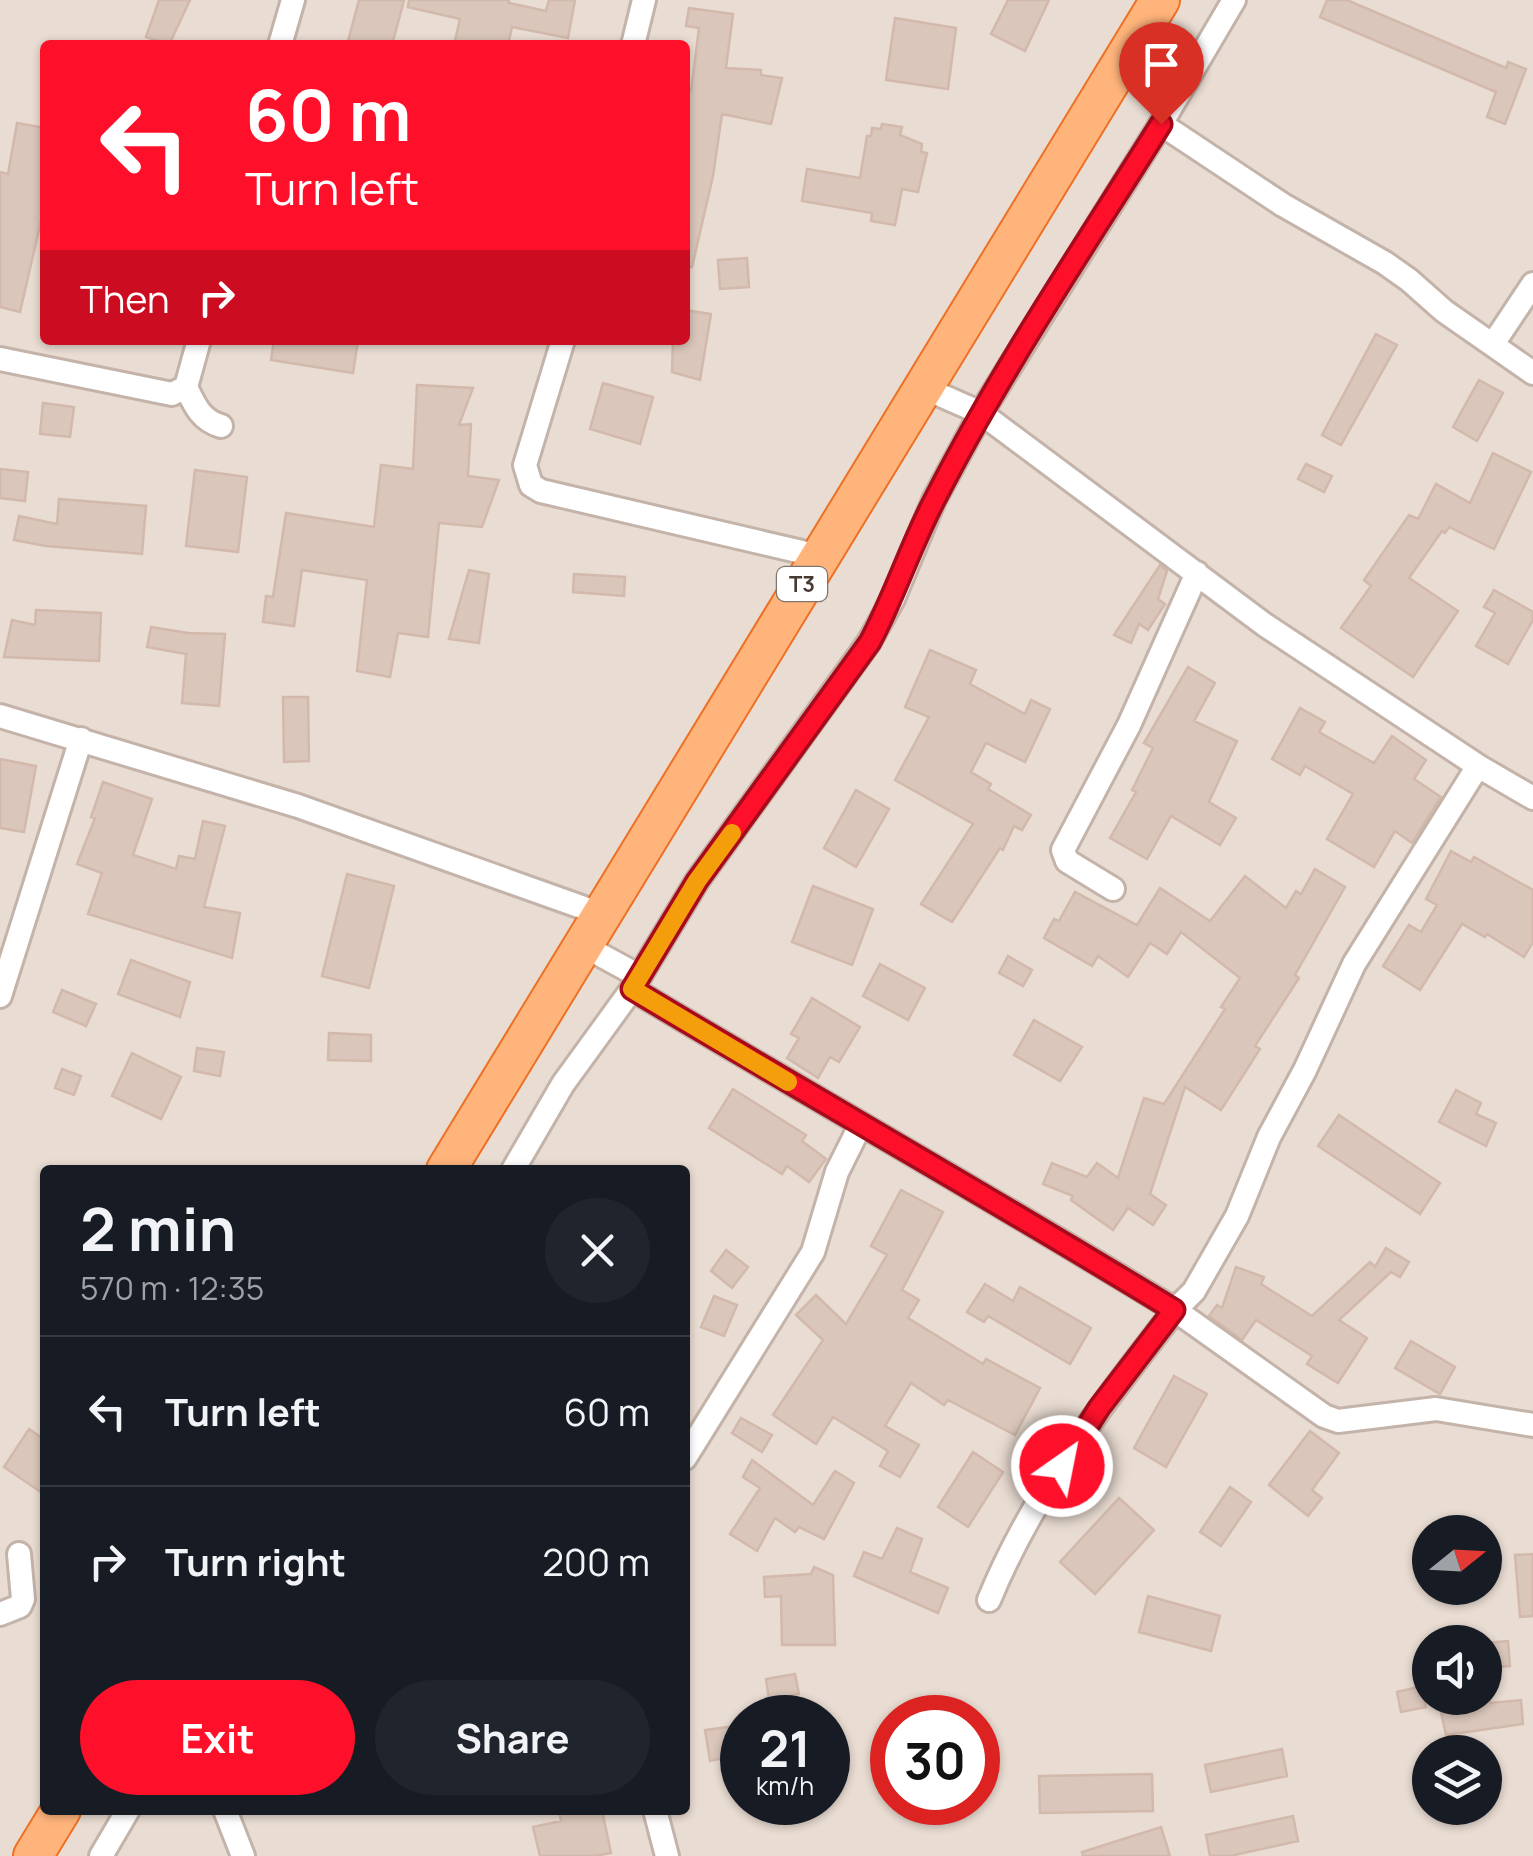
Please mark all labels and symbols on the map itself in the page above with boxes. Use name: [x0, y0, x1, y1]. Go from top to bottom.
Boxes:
pin: [1119, 22, 1204, 125]
road number: T3: [777, 567, 827, 601]
position arrow: [1010, 1414, 1114, 1518]
north arrow: [1412, 1515, 1502, 1605]
speed limit sign: 30: [870, 1695, 1000, 1825]

